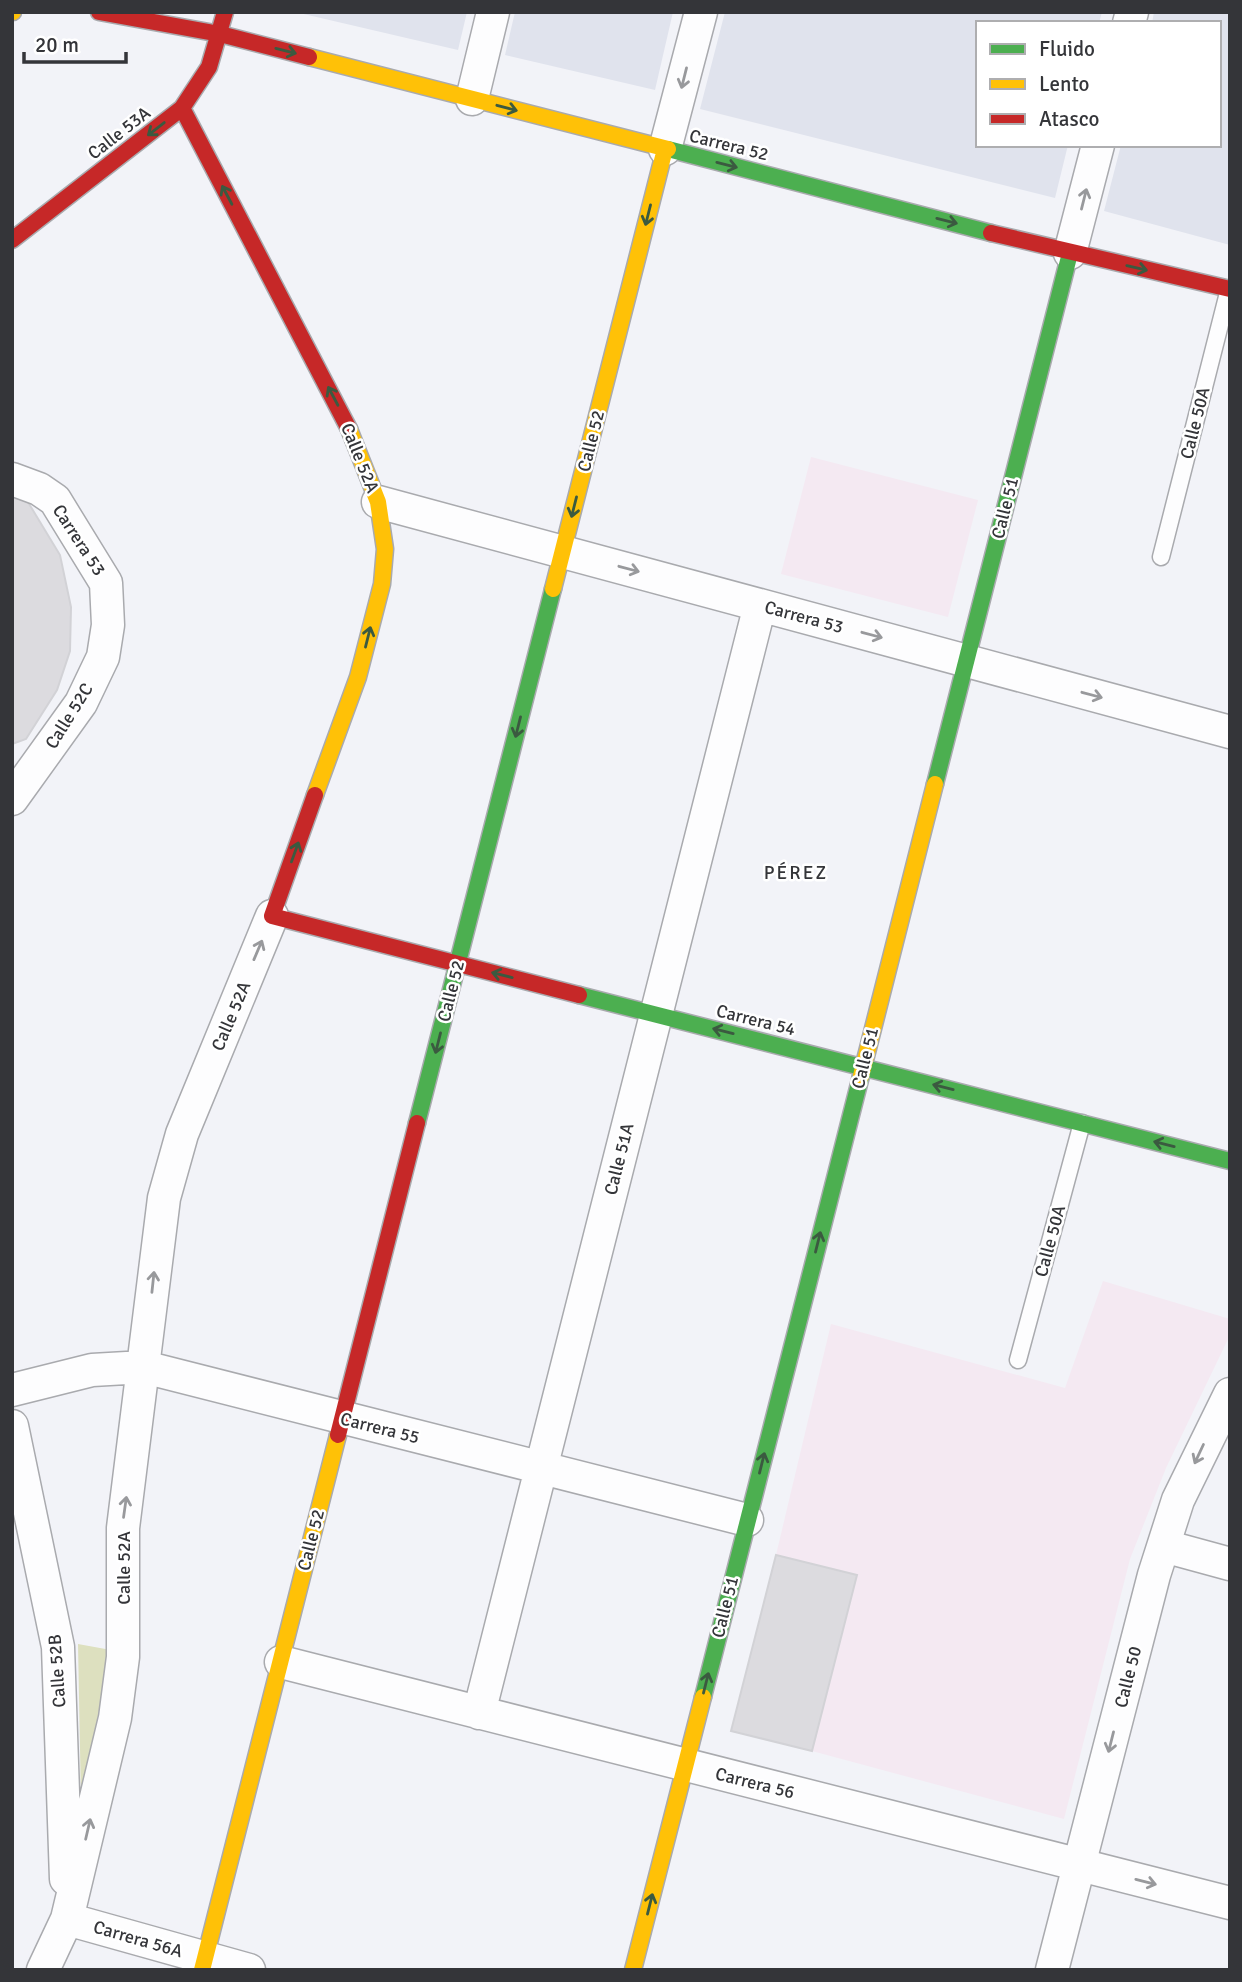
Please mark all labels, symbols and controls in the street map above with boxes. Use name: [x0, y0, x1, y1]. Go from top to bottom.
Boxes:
scale bar: [24, 21, 126, 65]
legend: [976, 21, 1221, 147]
text: 20 m: [35, 32, 79, 58]
text: Fluido: [1039, 36, 1095, 62]
one-way arrow: [274, 45, 297, 58]
one-way arrow: [677, 66, 690, 89]
text: Lento: [1039, 71, 1089, 97]
street label: Calle 53A: [83, 102, 155, 164]
one-way arrow: [495, 102, 517, 115]
text: Atasco: [1039, 106, 1099, 132]
one-way arrow: [147, 121, 165, 136]
street label: Carrera 52: [687, 125, 771, 165]
one-way arrow: [716, 159, 738, 172]
one-way arrow: [220, 185, 233, 206]
one-way arrow: [1078, 188, 1091, 211]
one-way arrow: [641, 203, 654, 226]
one-way arrow: [935, 215, 958, 228]
one-way arrow: [1125, 262, 1148, 275]
street label: Calle 50A: [1175, 385, 1215, 461]
one-way arrow: [326, 387, 340, 407]
street label: Calle 52: [573, 408, 609, 474]
street label: Calle 52A: [336, 420, 384, 496]
street label: Calle 51: [987, 475, 1023, 541]
one-way arrow: [567, 495, 580, 518]
street label: Carrera 53: [48, 500, 110, 580]
one-way arrow: [618, 564, 640, 577]
street label: Carrera 53: [762, 596, 846, 638]
one-way arrow: [362, 626, 375, 649]
one-way arrow: [860, 629, 883, 642]
street label: Calle 52C: [40, 679, 98, 753]
one-way arrow: [1081, 689, 1103, 702]
one-way arrow: [511, 715, 524, 738]
one-way arrow: [290, 842, 302, 864]
district label: PÉREZ: [764, 861, 828, 885]
one-way arrow: [253, 940, 266, 961]
street label: Calle 52: [433, 958, 469, 1024]
one-way arrow: [491, 968, 514, 981]
street label: Calle 52A: [207, 978, 255, 1054]
street label: Carrera 54: [714, 1000, 798, 1041]
one-way arrow: [712, 1024, 735, 1037]
street label: Calle 51: [847, 1025, 883, 1091]
one-way arrow: [431, 1031, 444, 1054]
one-way arrow: [932, 1080, 955, 1093]
street label: Calle 51A: [599, 1121, 639, 1197]
one-way arrow: [1153, 1137, 1175, 1150]
street label: Calle 50A: [1030, 1203, 1070, 1279]
one-way arrow: [812, 1231, 825, 1254]
one-way arrow: [147, 1271, 160, 1293]
street label: Carrera 55: [338, 1408, 422, 1448]
one-way arrow: [1192, 1443, 1205, 1464]
one-way arrow: [756, 1452, 769, 1475]
one-way arrow: [119, 1497, 132, 1519]
street label: Calle 52: [293, 1507, 329, 1573]
street label: Calle 52A: [113, 1531, 135, 1605]
street label: Calle 51: [707, 1574, 743, 1640]
street label: Calle 52B: [43, 1634, 71, 1708]
street label: Calle 50: [1110, 1644, 1146, 1710]
one-way arrow: [700, 1672, 713, 1695]
one-way arrow: [1104, 1730, 1117, 1753]
street label: Carrera 56: [713, 1763, 797, 1803]
one-way arrow: [82, 1818, 96, 1841]
one-way arrow: [1134, 1876, 1157, 1889]
one-way arrow: [644, 1893, 657, 1915]
street label: Carrera 56A: [91, 1916, 185, 1962]

